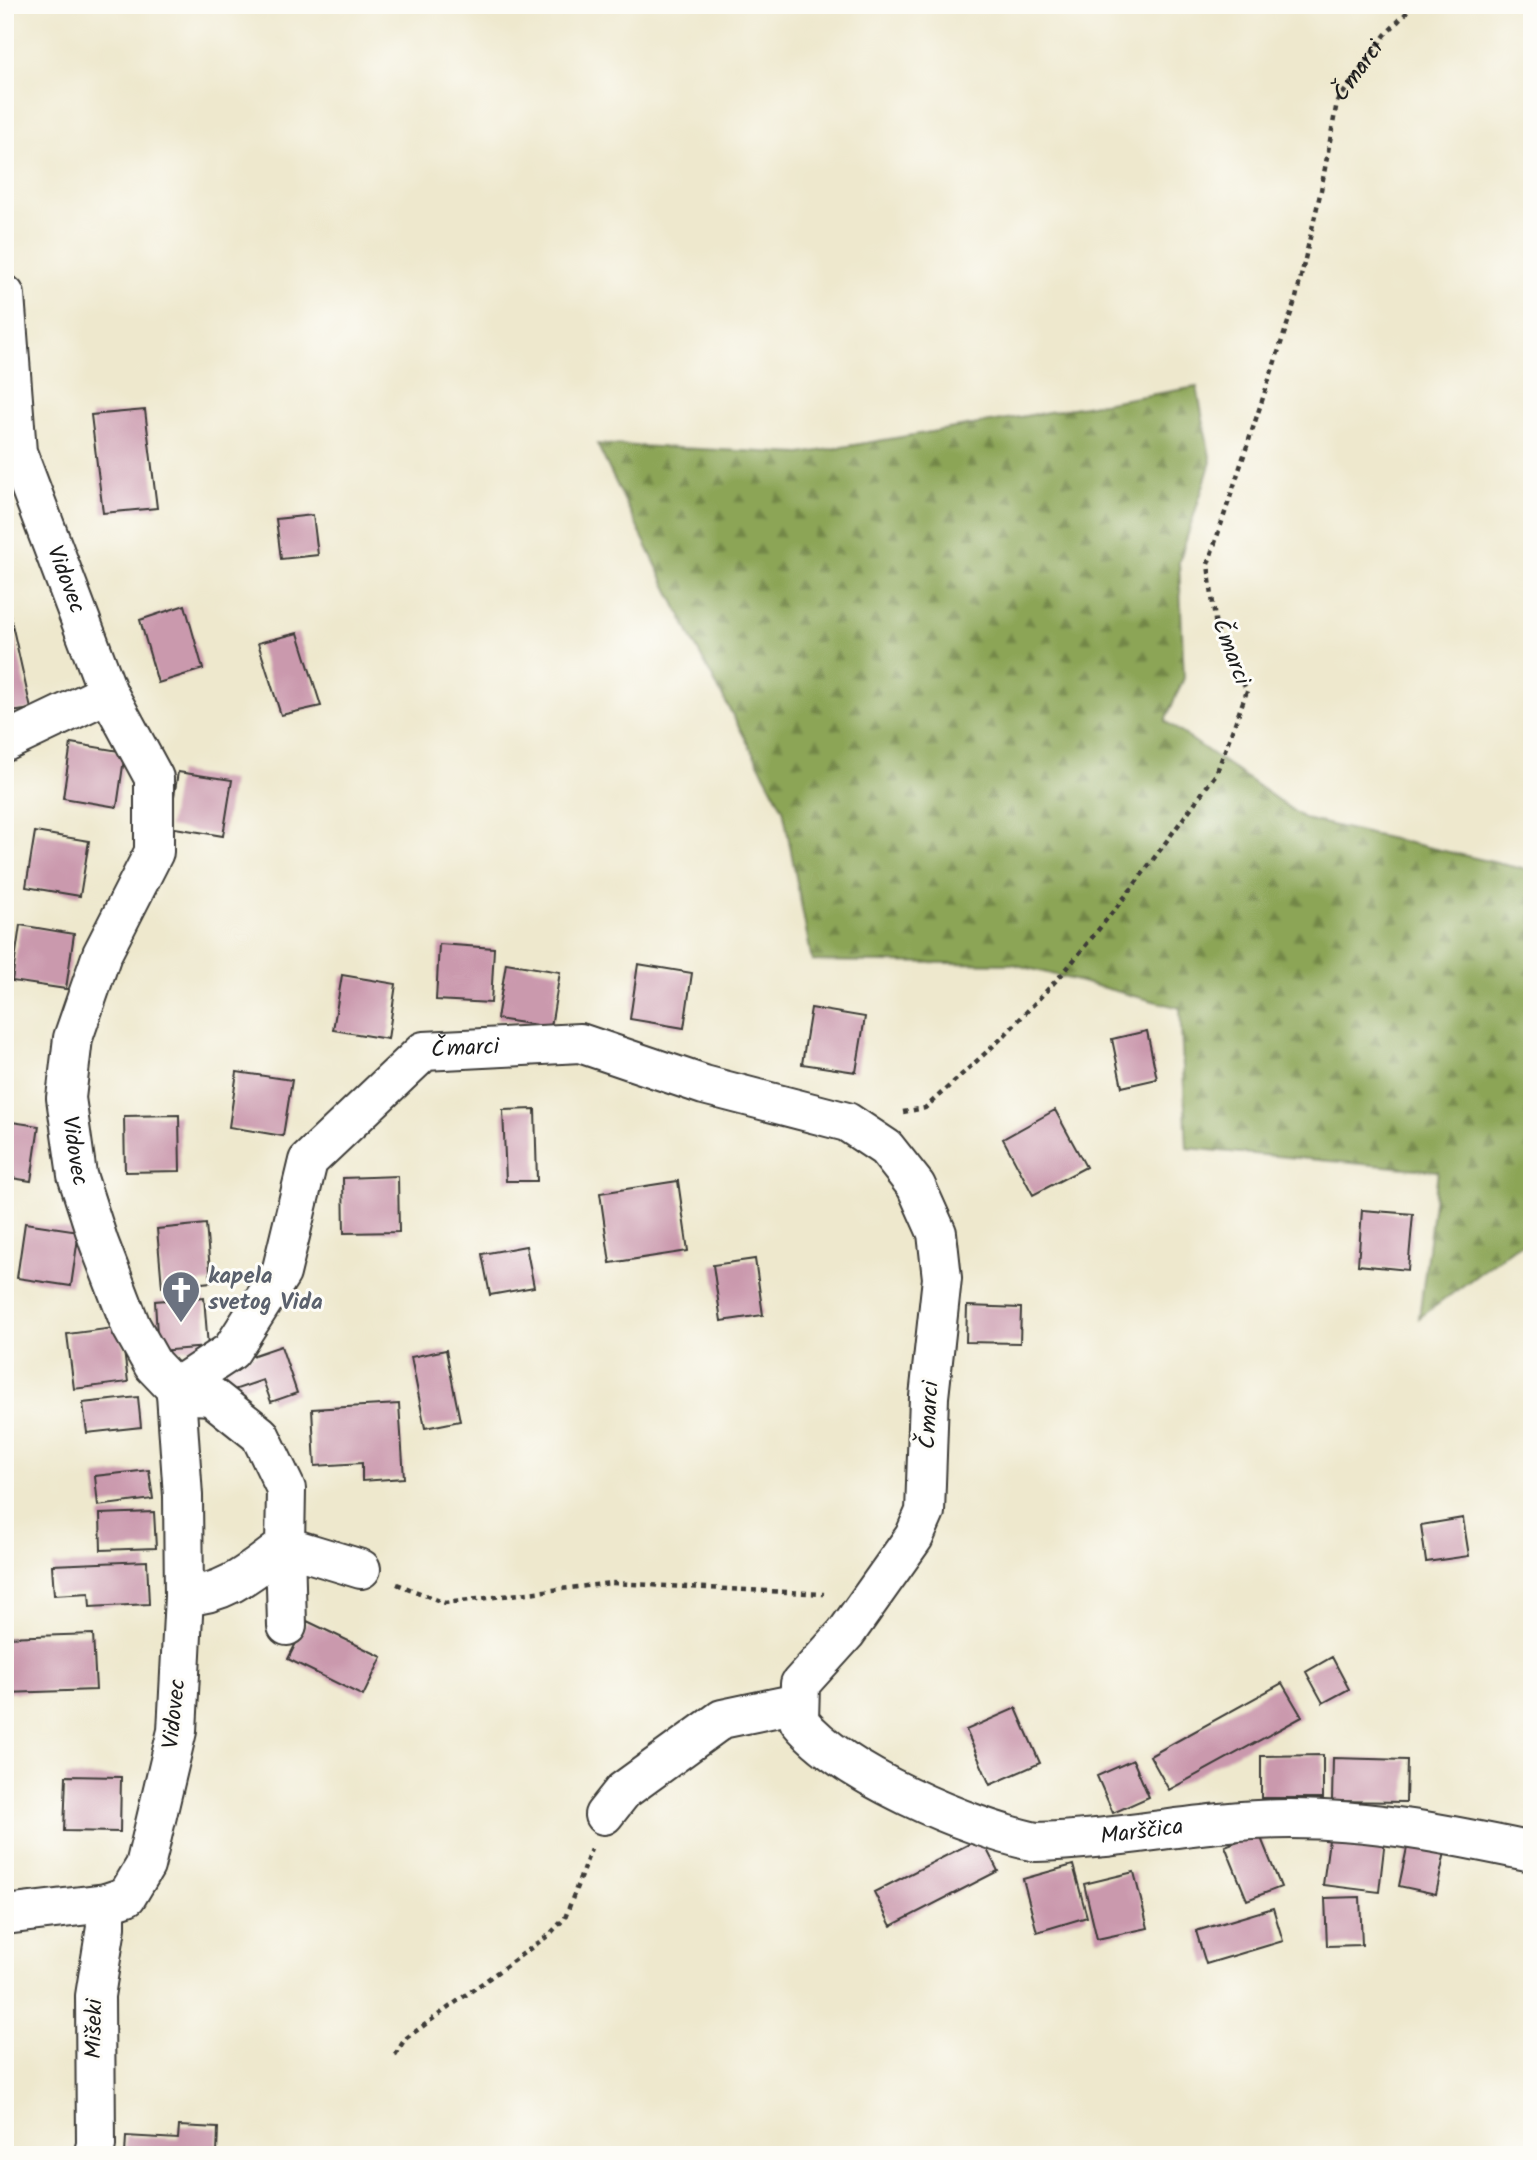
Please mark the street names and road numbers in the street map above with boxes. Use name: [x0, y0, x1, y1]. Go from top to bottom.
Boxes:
street label: Čmarci: [1324, 32, 1394, 110]
street label: Vidovec: [36, 541, 94, 619]
street label: Čmarci: [1201, 614, 1260, 692]
street label: Čmarci: [430, 1029, 502, 1069]
street label: Vidovec: [51, 1114, 97, 1191]
street label: Čmarci: [910, 1378, 950, 1450]
street label: Vidovec: [153, 1677, 197, 1751]
street label: Marščica: [1099, 1809, 1185, 1855]
street label: Mišeki: [76, 1997, 114, 2059]

